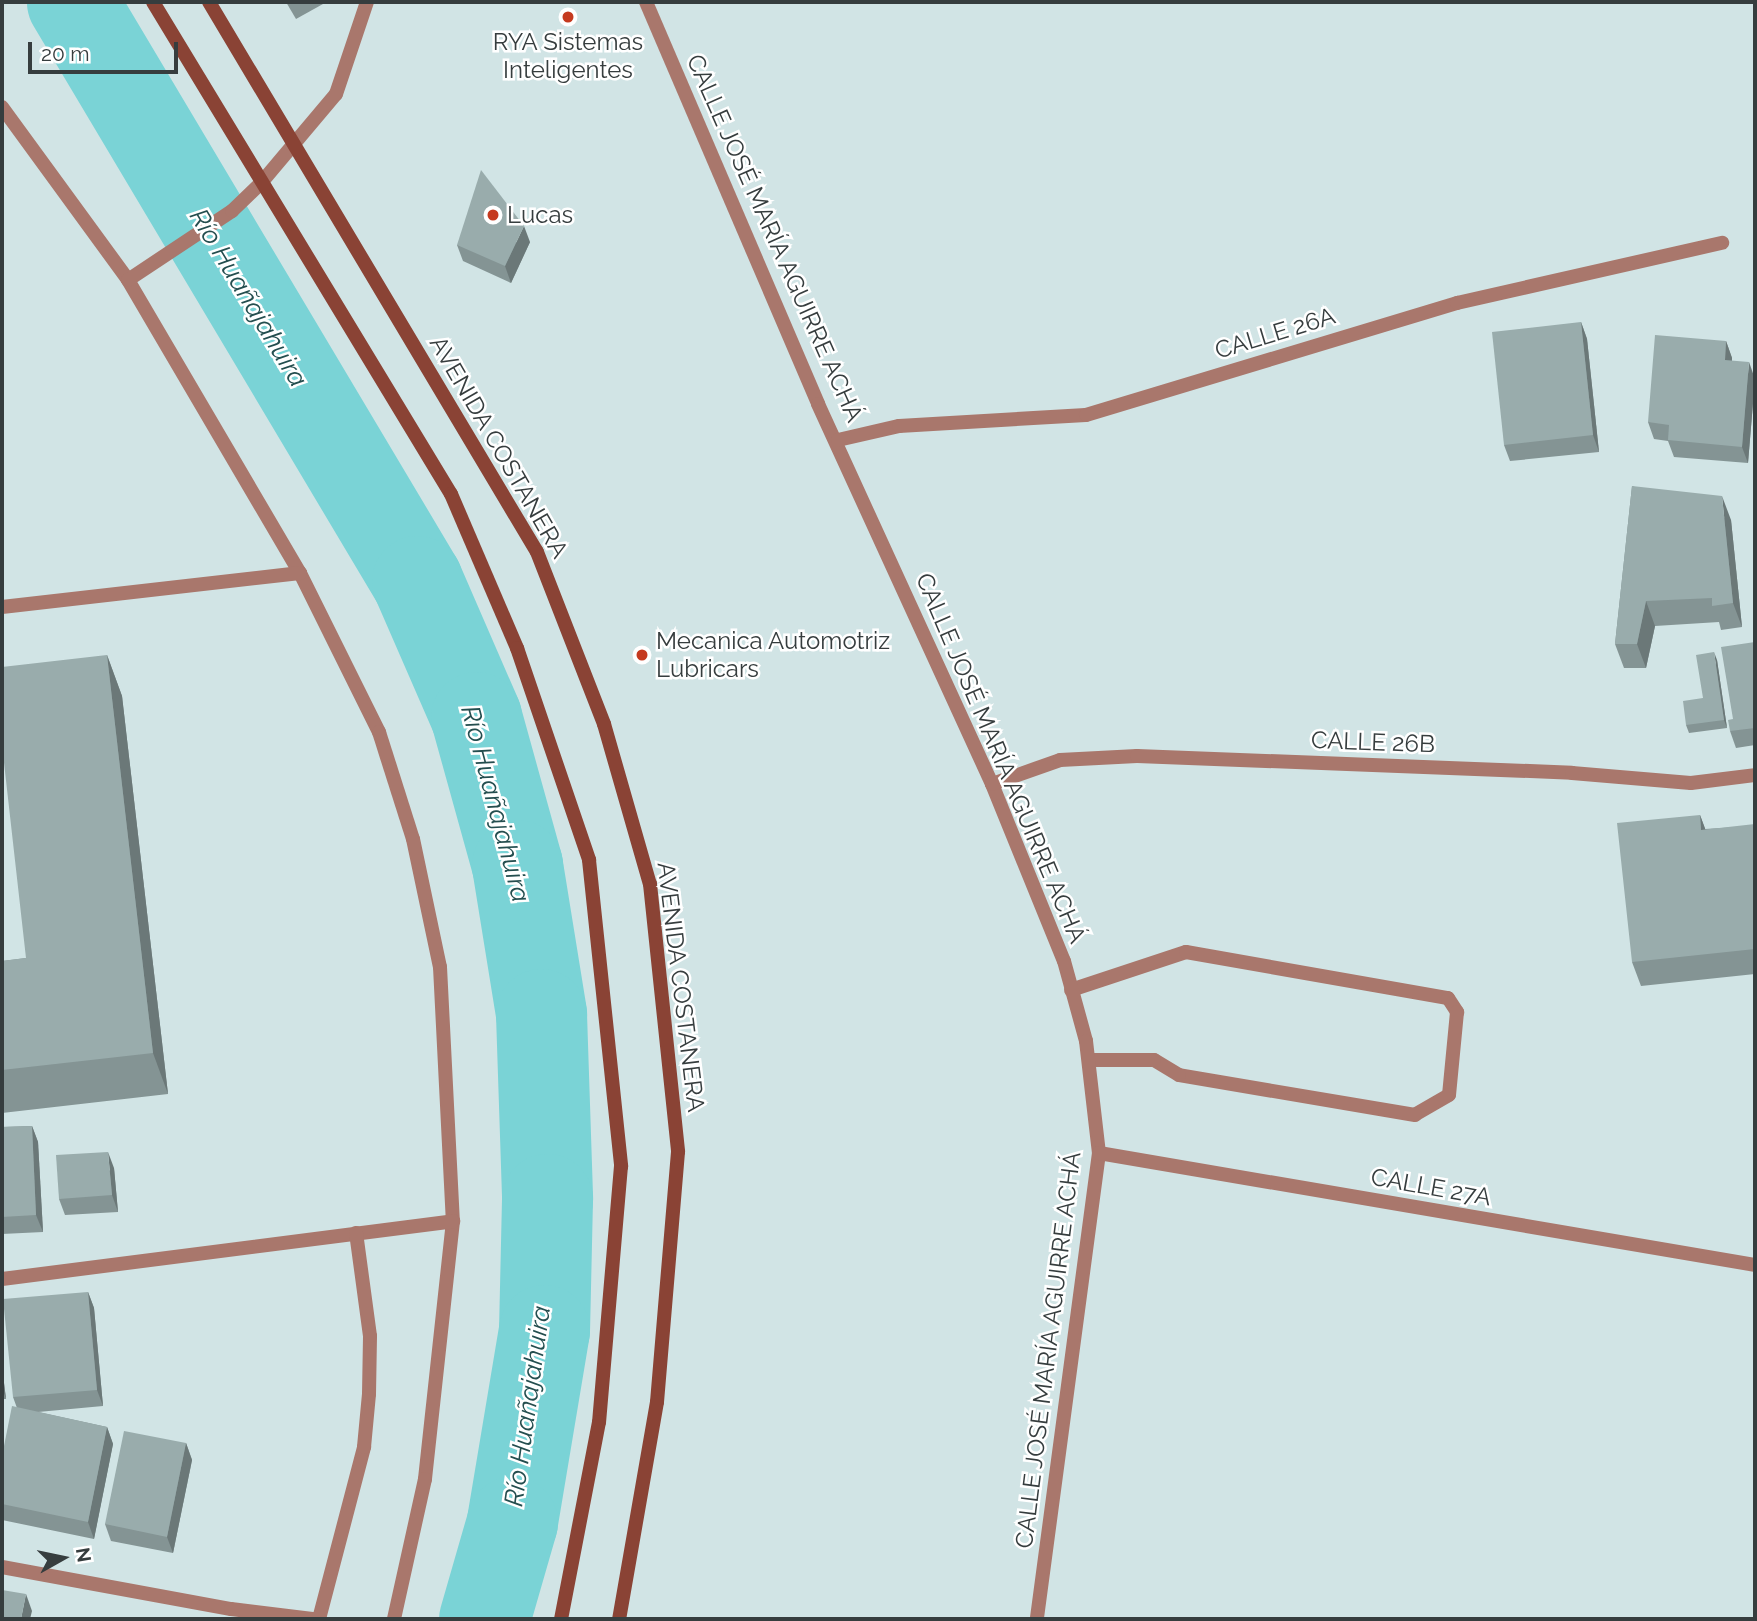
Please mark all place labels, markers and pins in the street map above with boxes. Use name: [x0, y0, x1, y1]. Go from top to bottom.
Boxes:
marker: RYA Sistemas Inteligentes: [560, 9, 576, 25]
place label: RYA Sistemas Inteligentes: [492, 28, 644, 84]
place label: Lucas: [507, 201, 573, 229]
marker: Lucas: [485, 207, 501, 223]
place label: Mecanica Automotriz Lubricars: [656, 627, 891, 683]
marker: Mecanica Automotriz Lubricars: [634, 647, 650, 663]

